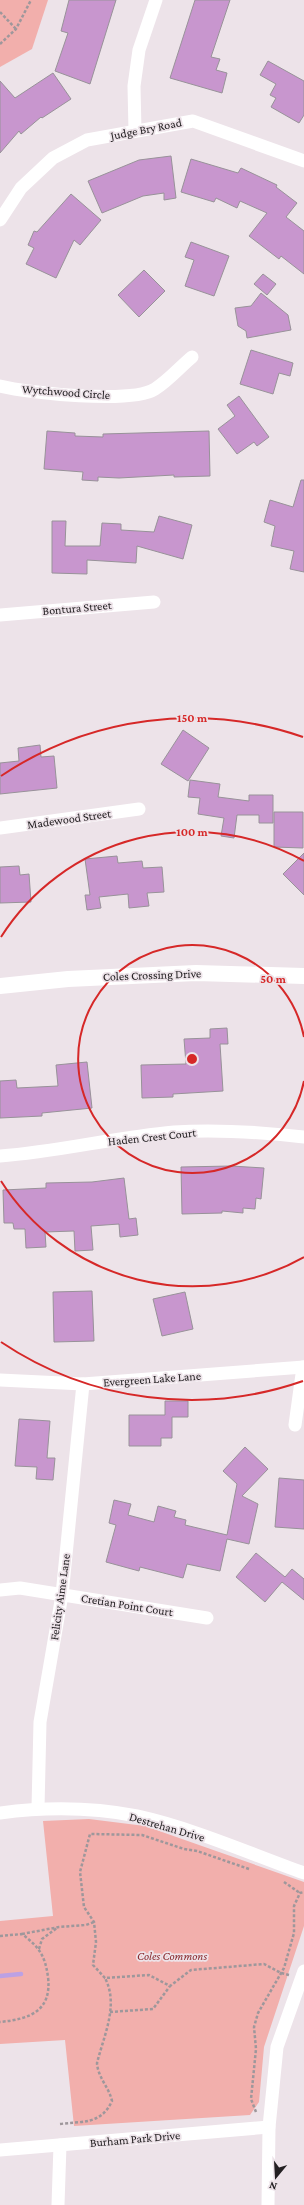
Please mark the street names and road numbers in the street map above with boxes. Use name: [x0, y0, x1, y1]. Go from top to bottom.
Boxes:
street label: Judge Bry Road: [108, 115, 184, 143]
street label: Wytchwood Circle: [21, 382, 111, 402]
street label: Bontura Street: [42, 598, 113, 618]
street label: Madewood Street: [26, 806, 113, 832]
street label: Coles Crossing Drive: [103, 966, 201, 984]
street label: Haden Crest Court: [107, 1125, 198, 1149]
street label: Evergreen Lake Lane: [103, 1369, 201, 1389]
street label: Felicity Aime Lane: [47, 1553, 73, 1641]
street label: Cretian Point Court: [80, 1591, 175, 1619]
street label: Destrehan Drive: [128, 1810, 206, 1844]
street label: Burham Park Drive: [89, 2128, 181, 2150]

